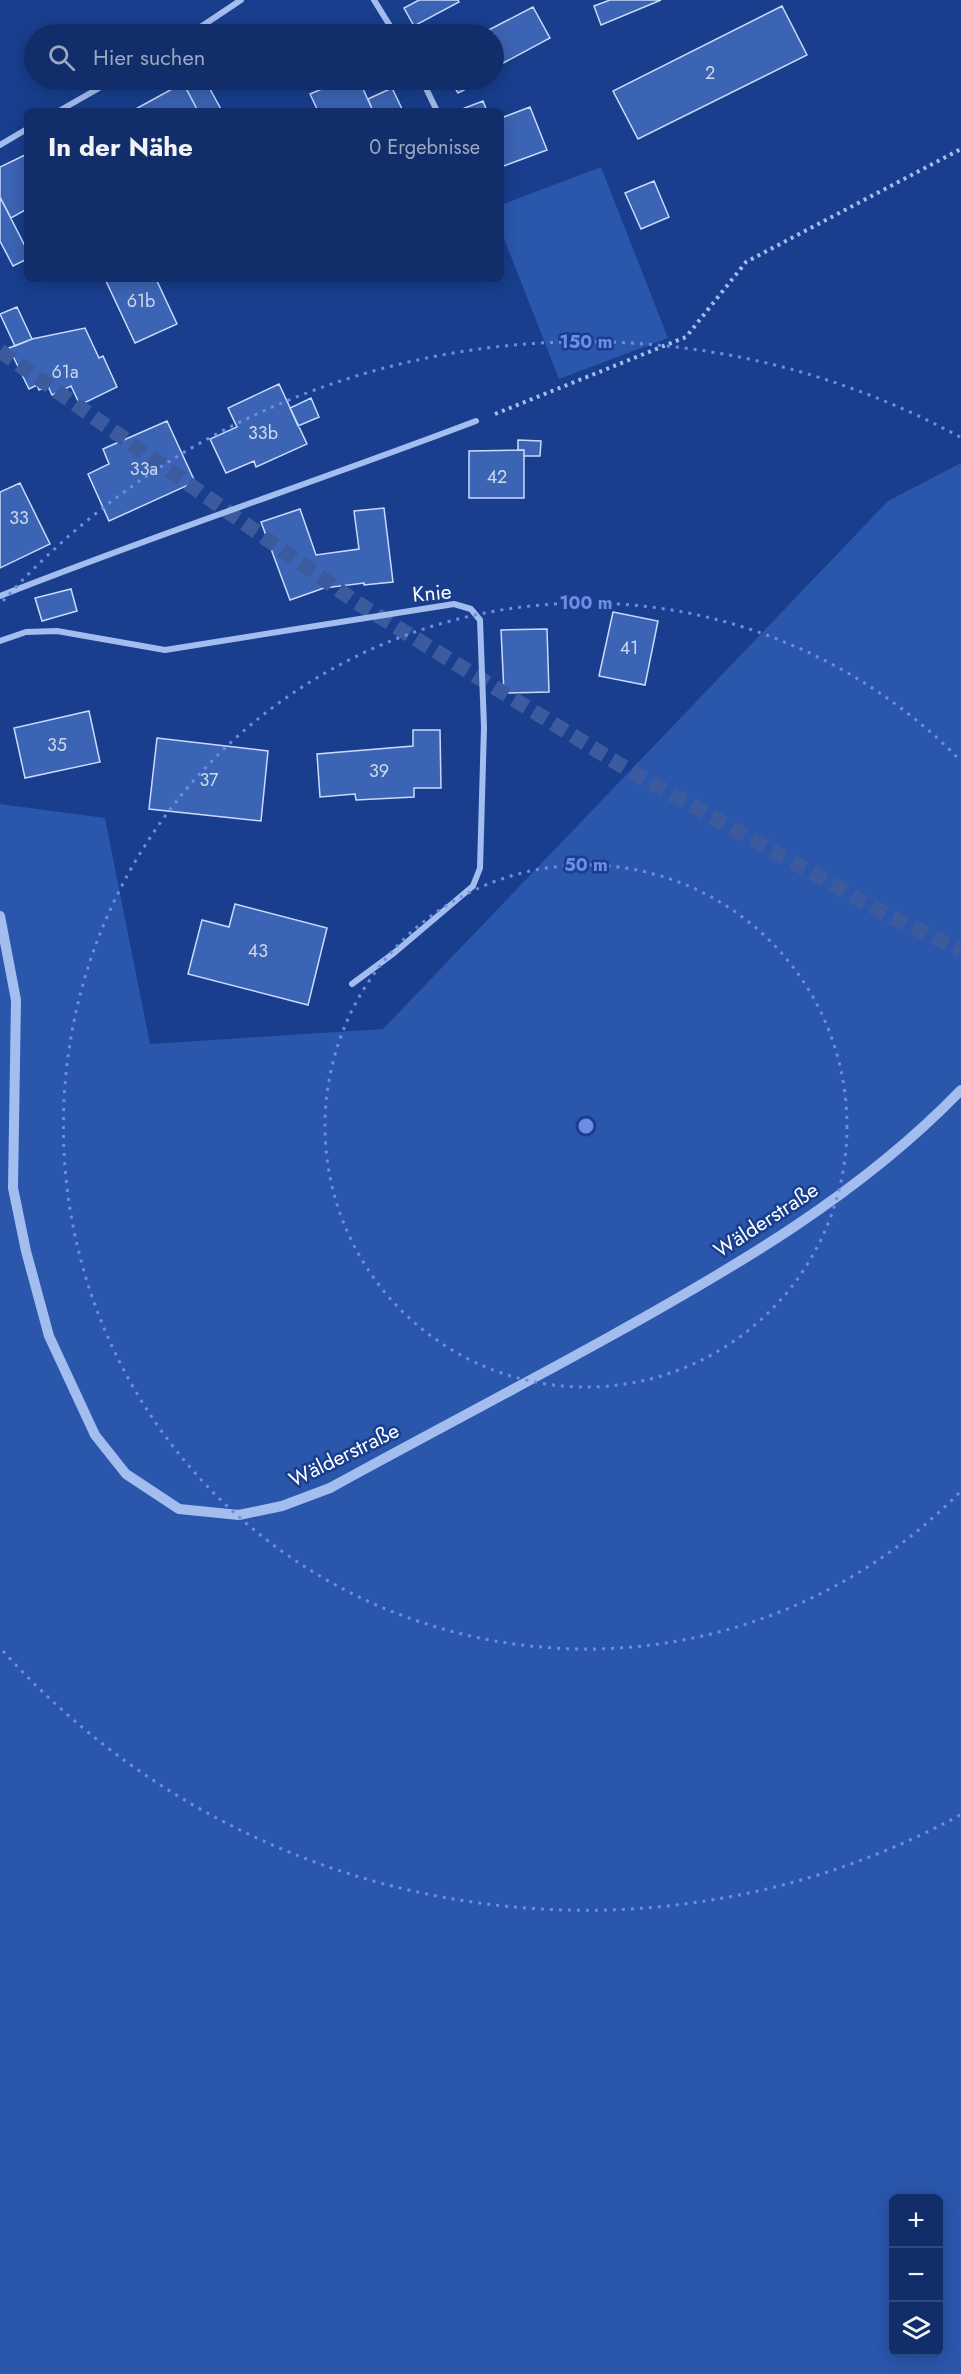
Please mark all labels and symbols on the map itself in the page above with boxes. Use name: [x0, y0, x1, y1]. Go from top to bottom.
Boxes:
house number: 2: [705, 60, 715, 86]
house number: 61b: [127, 288, 155, 314]
text: 150 m: [560, 329, 612, 355]
house number: 61a: [51, 359, 79, 385]
house number: 33b: [248, 420, 278, 446]
house number: 33a: [130, 456, 158, 482]
house number: 42: [487, 464, 507, 490]
house number: 33: [9, 505, 29, 531]
street label: Knie: [411, 576, 453, 610]
text: 100 m: [559, 590, 613, 616]
house number: 41: [620, 635, 638, 661]
house number: 35: [47, 732, 67, 758]
house number: 39: [369, 758, 389, 784]
house number: 37: [199, 767, 219, 793]
text: 50 m: [564, 852, 608, 878]
house number: 43: [248, 938, 268, 964]
centre of rings: [576, 1116, 596, 1136]
street label: Wälderstraße: [708, 1175, 824, 1265]
street label: Wälderstraße: [284, 1415, 404, 1495]

